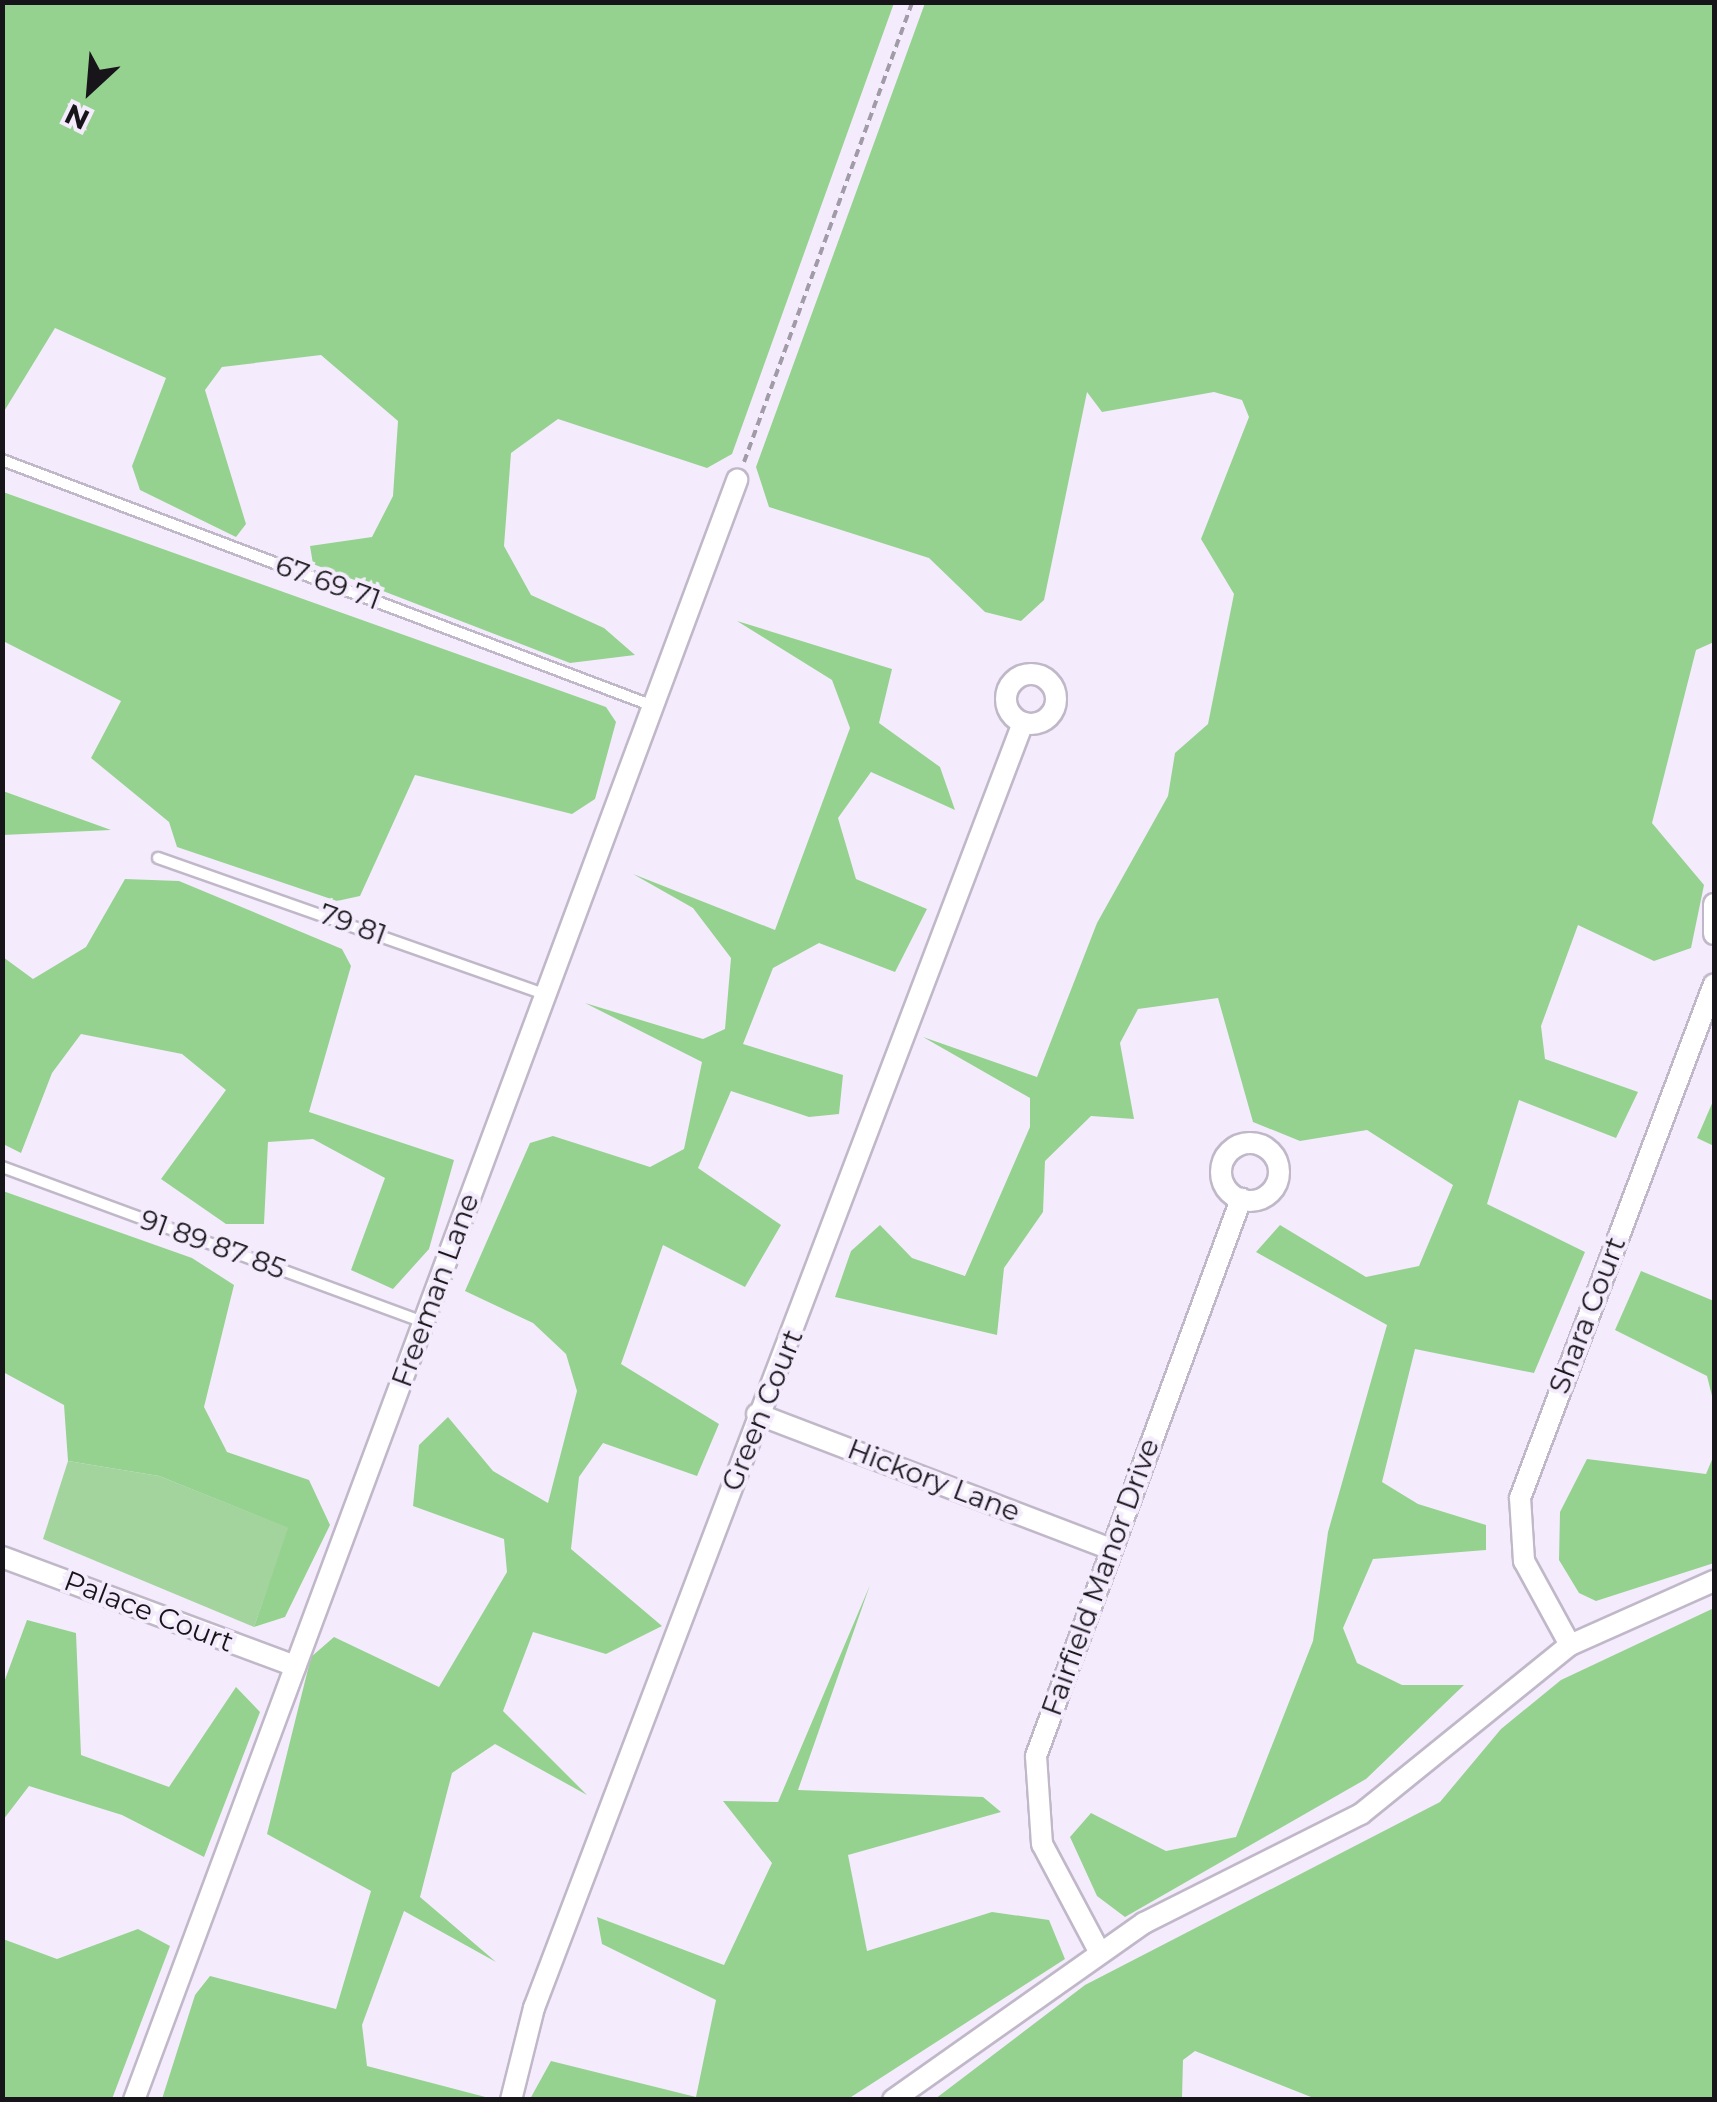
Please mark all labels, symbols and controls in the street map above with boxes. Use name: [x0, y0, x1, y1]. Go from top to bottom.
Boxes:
north arrow: [40, 40, 140, 140]
text: N: [59, 97, 94, 137]
street label: 67 69 71: [271, 548, 385, 616]
street label: 79 81: [315, 896, 391, 952]
street label: Freeman Lane: [384, 1189, 486, 1391]
street label: 91 89 87 85: [136, 1202, 290, 1286]
street label: Shara Court: [1542, 1232, 1632, 1398]
street label: Green Court: [714, 1324, 810, 1496]
street label: Hickory Lane: [843, 1432, 1025, 1528]
street label: Fairfield Manor Drive: [1034, 1434, 1166, 1720]
street label: Palace Court: [60, 1563, 238, 1659]

